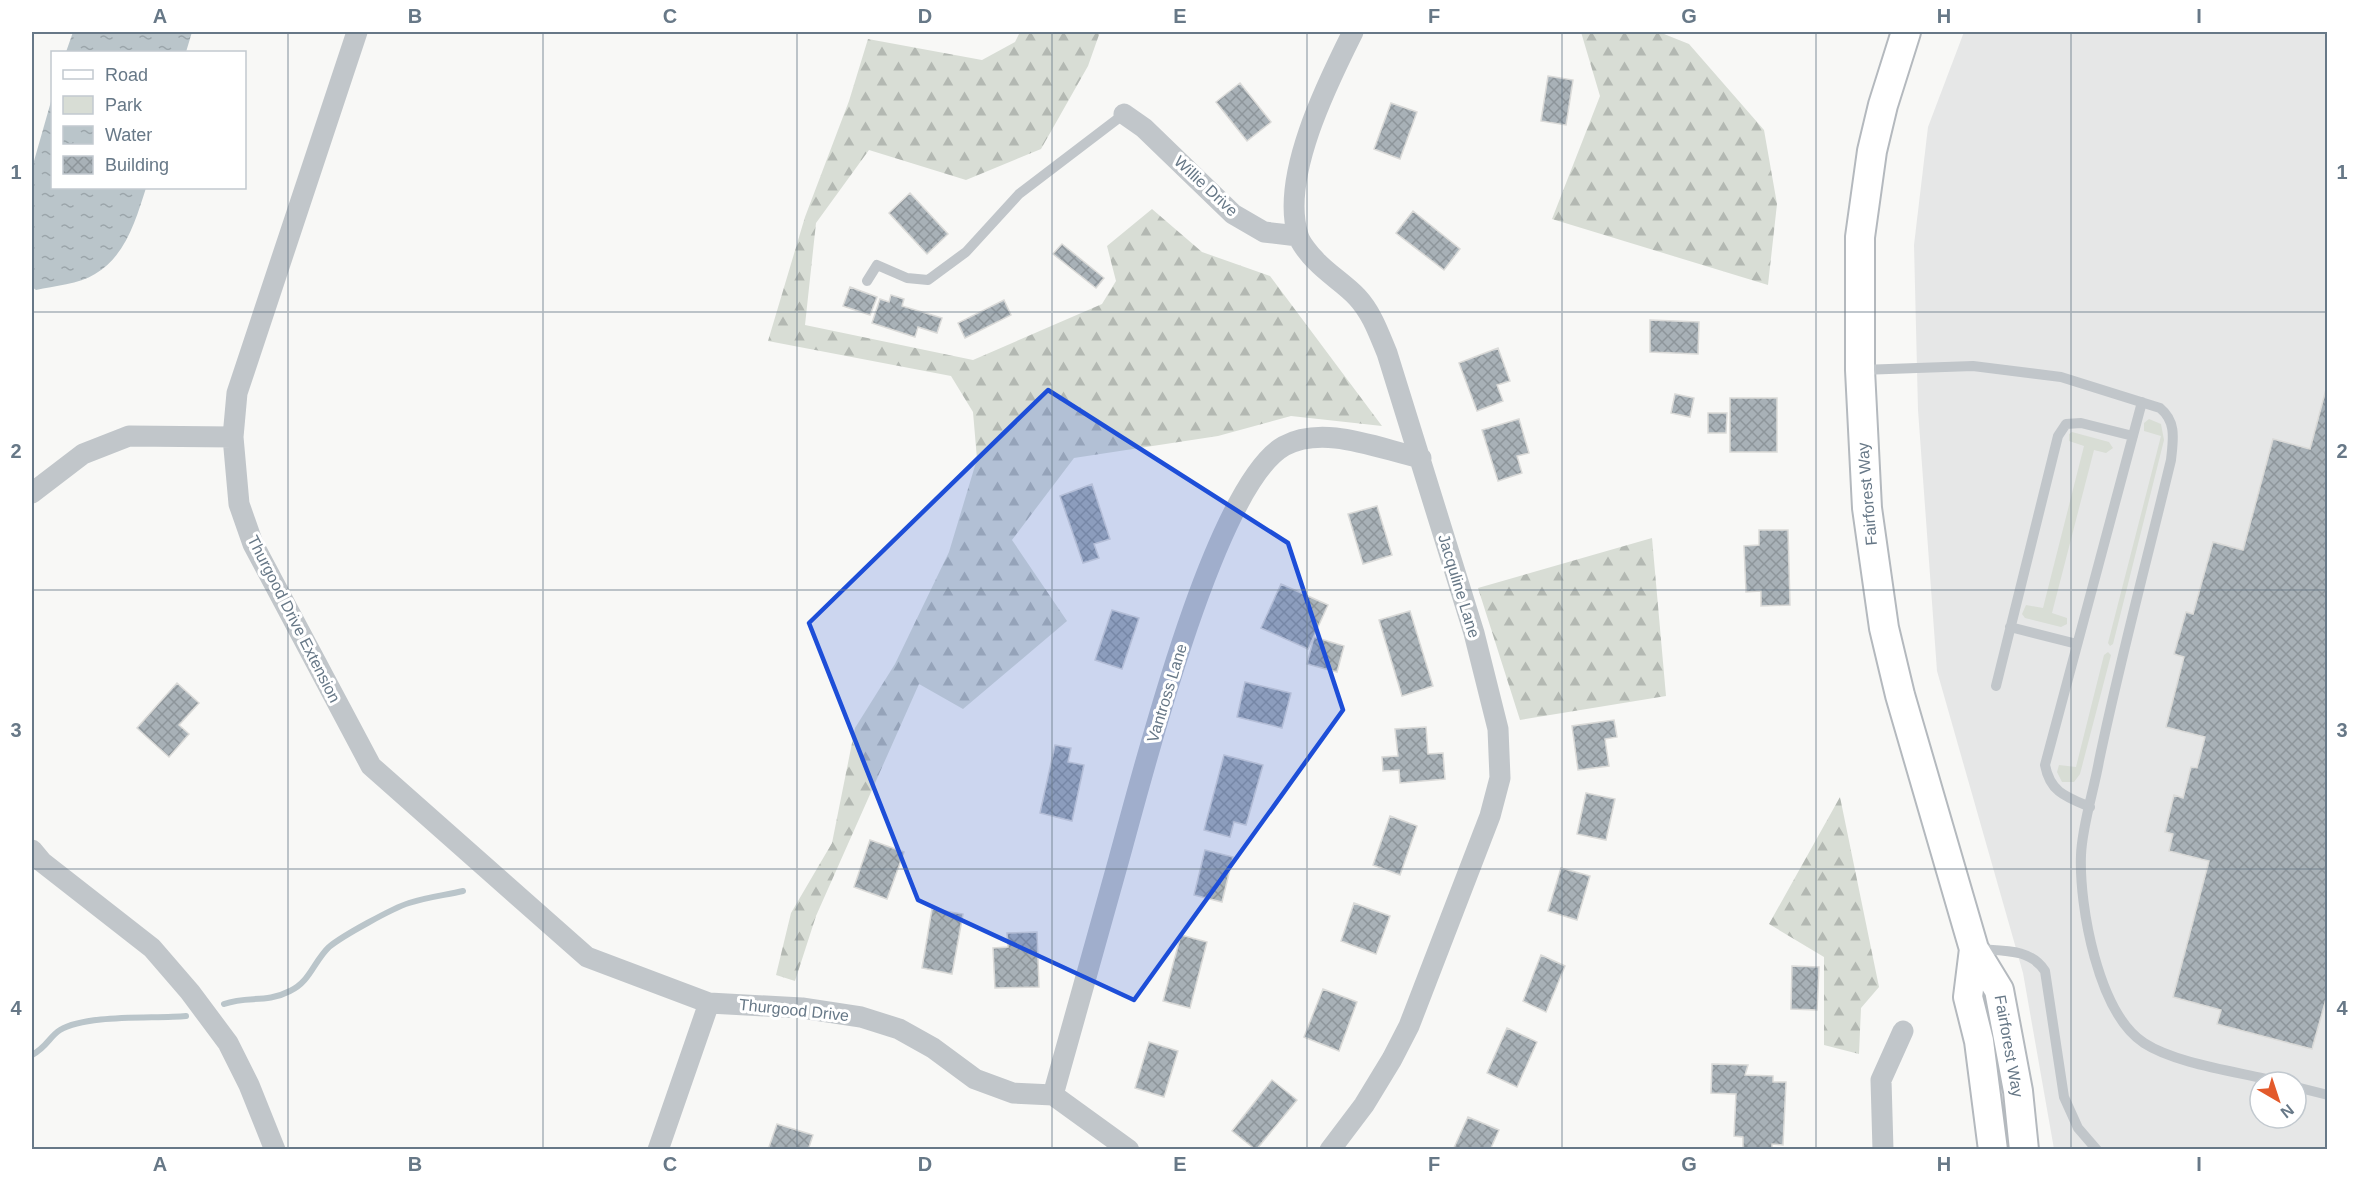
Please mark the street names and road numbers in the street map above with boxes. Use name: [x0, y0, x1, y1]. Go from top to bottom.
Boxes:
street label: Willie Drive: [1171, 153, 1241, 220]
street label: Fairforest Way: [1854, 442, 1880, 546]
street label: Jacquline Lane: [1435, 532, 1483, 640]
street label: Thurgood Drive Extension: [244, 533, 344, 705]
street label: Vantross Lane: [1144, 642, 1190, 744]
street label: Fairforest Way: [1992, 994, 2026, 1098]
street label: Thurgood Drive: [738, 996, 850, 1024]

